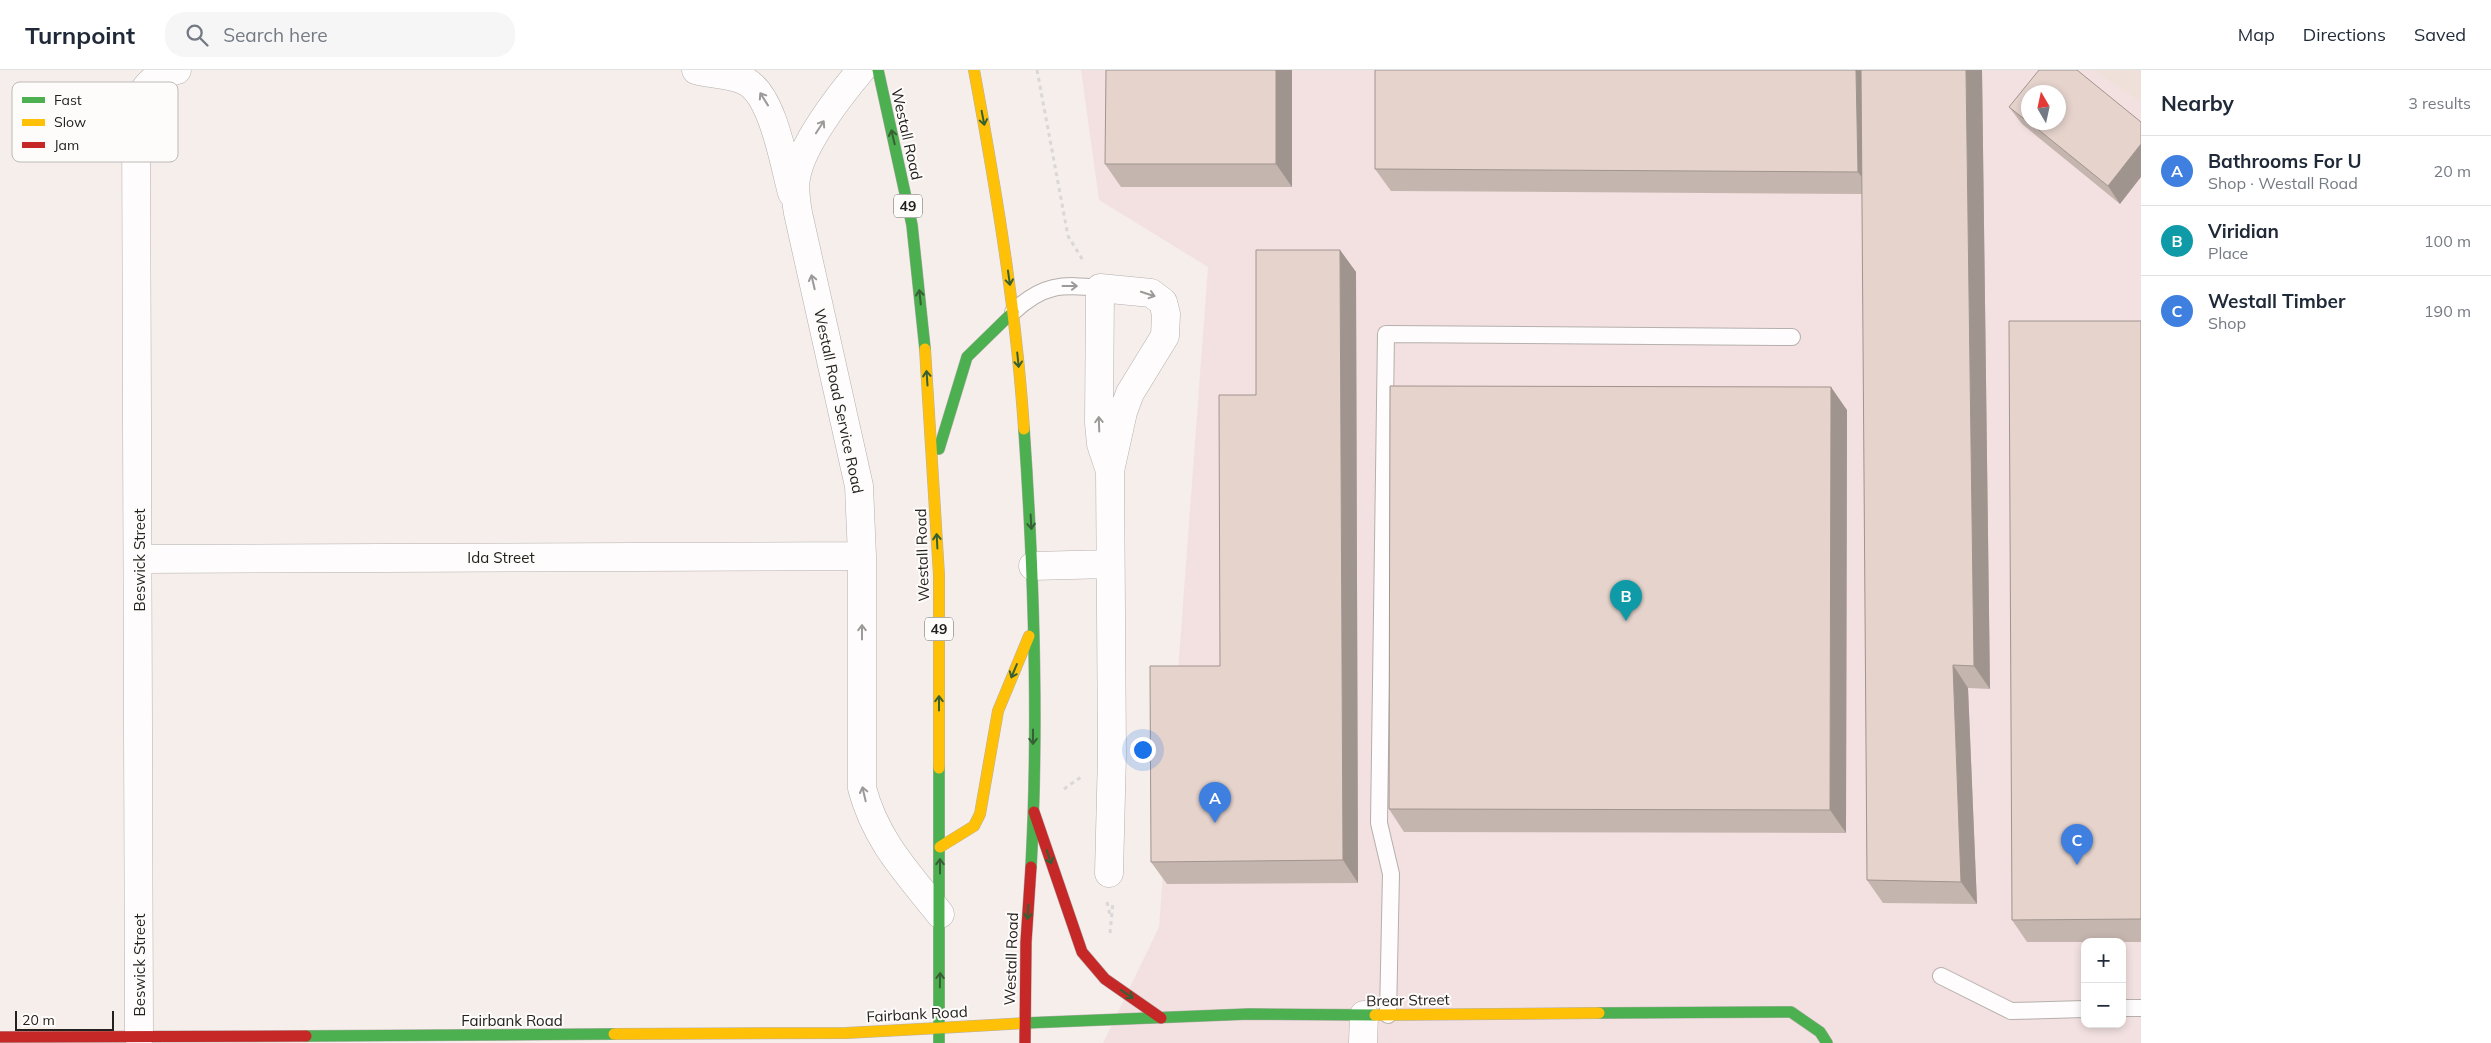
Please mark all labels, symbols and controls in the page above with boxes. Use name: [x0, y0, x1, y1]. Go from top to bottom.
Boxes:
search box: [165, 12, 515, 57]
text: Turnpoint: [25, 20, 135, 50]
icon: search: [183, 21, 211, 49]
text: Search here: [223, 23, 328, 47]
text: Map: [2238, 23, 2275, 46]
text: Directions: [2303, 23, 2386, 46]
text: Saved: [2414, 23, 2466, 46]
legend: [12, 82, 178, 162]
north arrow: [2021, 85, 2066, 130]
street label: Westall Road: [887, 86, 927, 182]
text: Nearby: [2161, 90, 2234, 116]
text: Fast: [54, 91, 82, 109]
one-way arrow: [758, 93, 768, 107]
text: 3 results: [2408, 93, 2471, 113]
one-way arrow: [978, 109, 988, 125]
text: Slow: [54, 113, 86, 131]
one-way arrow: [815, 121, 825, 135]
one-way arrow: [887, 129, 897, 145]
text: Jam: [54, 136, 79, 154]
text: Bathrooms For U: [2208, 149, 2362, 173]
text: A: [2171, 161, 2183, 181]
text: 20 m: [2434, 161, 2471, 181]
text: Shop · Westall Road: [2208, 173, 2358, 193]
road number: 49: [894, 194, 922, 218]
text: Viridian: [2208, 219, 2279, 243]
text: B: [2171, 231, 2183, 251]
text: 100 m: [2424, 231, 2471, 251]
text: Place: [2208, 243, 2248, 263]
one-way arrow: [1004, 270, 1014, 286]
one-way arrow: [808, 275, 817, 291]
one-way arrow: [1062, 281, 1078, 291]
one-way arrow: [915, 289, 925, 305]
one-way arrow: [1140, 289, 1156, 299]
text: Westall Timber: [2208, 289, 2346, 313]
text: C: [2172, 301, 2182, 321]
text: 190 m: [2424, 301, 2471, 321]
street label: Westall Road Service Road: [810, 307, 868, 495]
text: Shop: [2208, 313, 2246, 333]
one-way arrow: [1013, 352, 1023, 368]
one-way arrow: [923, 371, 932, 387]
one-way arrow: [1095, 416, 1104, 432]
street label: Westall Road: [911, 508, 933, 602]
street label: Beswick Street: [130, 509, 149, 611]
one-way arrow: [1026, 514, 1035, 530]
one-way arrow: [933, 533, 942, 549]
street label: Ida Street: [467, 548, 535, 567]
pin: B: [1610, 580, 1642, 621]
road number: 49: [925, 618, 953, 640]
one-way arrow: [857, 624, 867, 640]
one-way arrow: [1009, 663, 1018, 678]
one-way arrow: [934, 695, 944, 712]
one-way arrow: [1028, 728, 1038, 745]
your location: [1130, 737, 1156, 763]
pin: A: [1199, 782, 1231, 823]
one-way arrow: [859, 787, 868, 803]
pin: C: [2061, 824, 2093, 865]
one-way arrow: [1045, 849, 1054, 864]
one-way arrow: [935, 858, 945, 874]
one-way arrow: [1023, 904, 1032, 920]
street label: Westall Road: [1000, 912, 1022, 1006]
street label: Beswick Street: [130, 914, 149, 1016]
map controls: [2081, 938, 2126, 1028]
button: +: [2081, 938, 2126, 983]
one-way arrow: [935, 972, 945, 988]
button: −: [2081, 983, 2126, 1028]
one-way arrow: [1119, 989, 1133, 999]
street label: Brear Street: [1366, 990, 1450, 1010]
street label: Fairbank Road: [866, 1002, 968, 1026]
scale bar: [15, 1008, 114, 1031]
text: 20 m: [22, 1011, 55, 1029]
street label: Fairbank Road: [461, 1011, 563, 1030]

